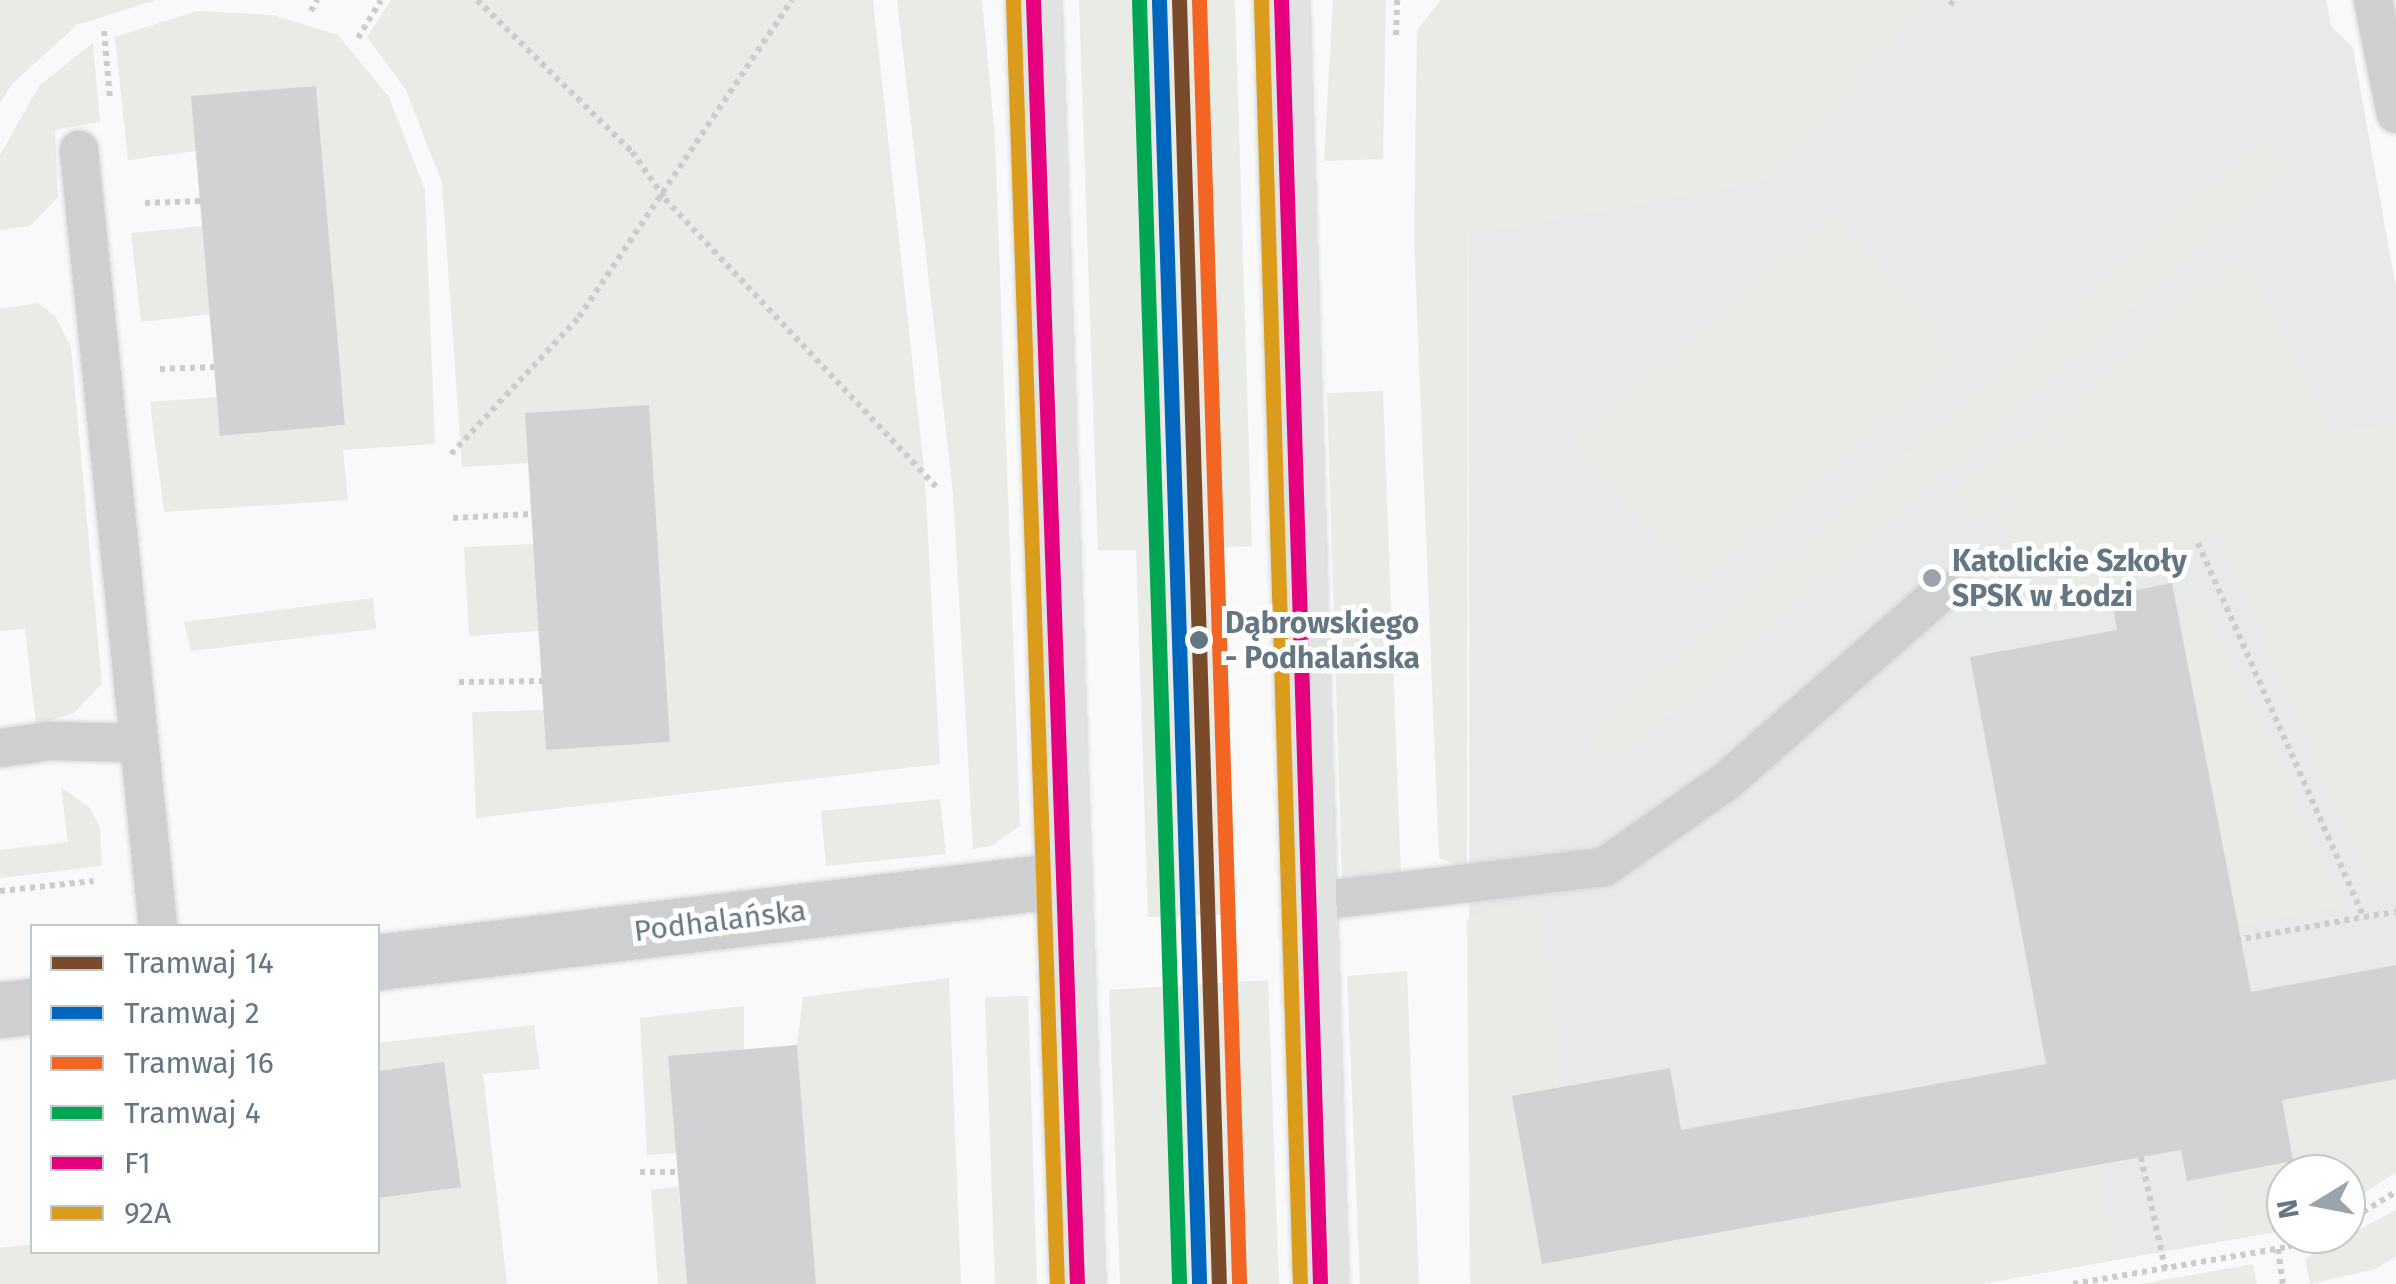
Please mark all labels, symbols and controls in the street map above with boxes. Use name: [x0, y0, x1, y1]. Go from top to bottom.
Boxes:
place label: Katolickie Szkoły SPSK w Łodzi: [1952, 543, 2187, 614]
marker: Katolickie Szkoły SPSK w Łodzi: [1921, 567, 1943, 589]
place label: Dąbrowskiego - Podhalańska: [1225, 605, 1420, 676]
marker: Dąbrowskiego - Podhalańska: [1182, 623, 1216, 657]
street label: Podhalańska: [632, 893, 808, 949]
legend: [30, 924, 380, 1254]
text: Tramwaj 14: [124, 945, 274, 981]
text: Tramwaj 2: [124, 995, 260, 1031]
text: Tramwaj 16: [124, 1045, 274, 1081]
text: Tramwaj 4: [124, 1095, 261, 1131]
text: F1: [124, 1145, 151, 1181]
north arrow: [2266, 1154, 2366, 1254]
text: 92A: [124, 1195, 171, 1231]
text: N: [2270, 1197, 2306, 1221]

